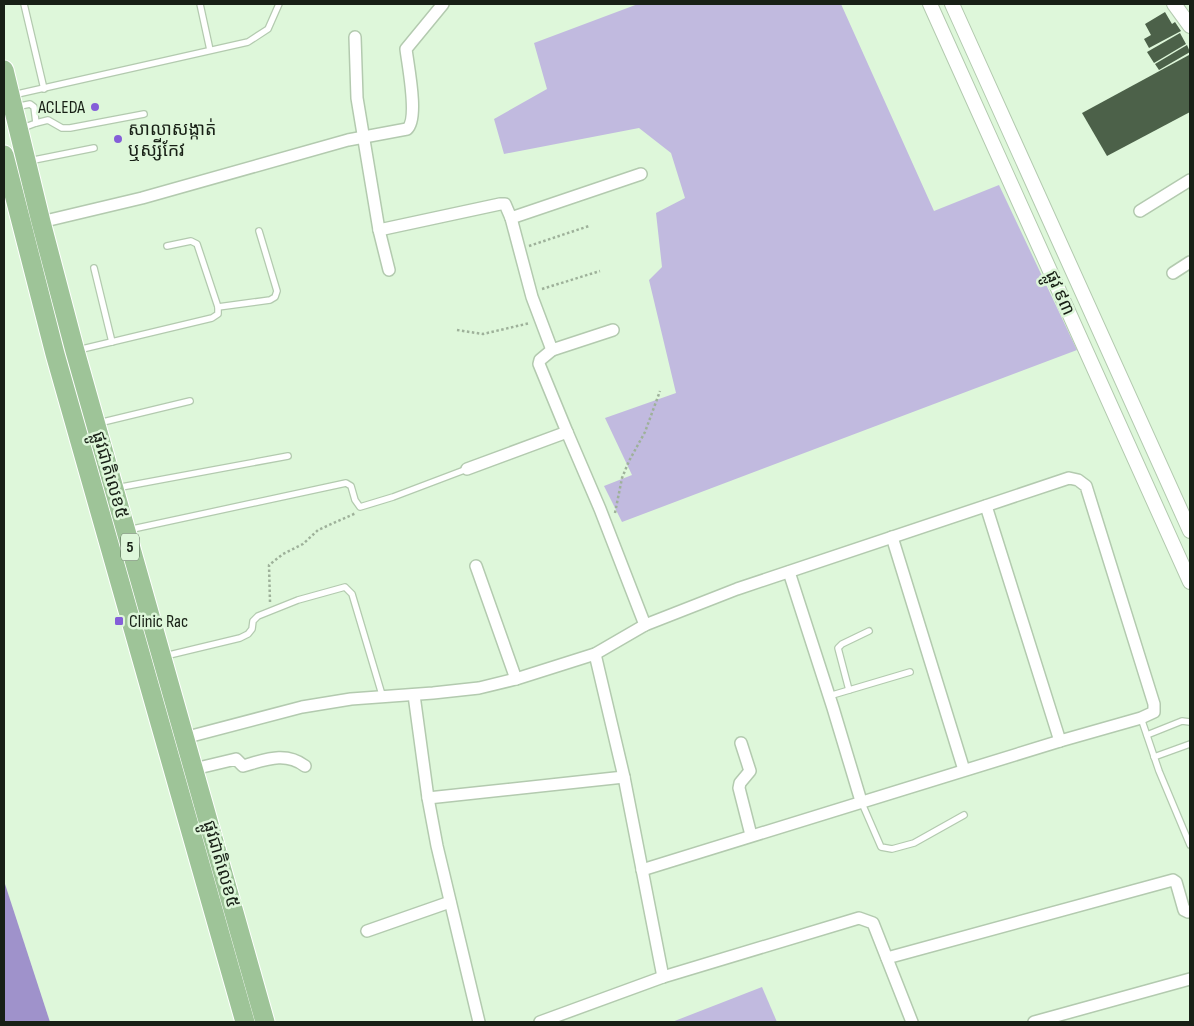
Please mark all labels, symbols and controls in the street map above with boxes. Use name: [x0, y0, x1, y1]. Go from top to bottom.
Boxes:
place label: ACLEDA: [37, 97, 85, 118]
marker: ACLEDA: [89, 101, 101, 113]
place label: សាលាសង្កាត់ ឬស្សីកែវ: [128, 118, 217, 161]
marker: សាលាសង្កាត់ ឬស្សីកែវ: [112, 133, 124, 145]
street label: ផ្លូវ ៩៣: [1036, 267, 1079, 321]
street label: ផ្លូវជាតិលេខ៥: [82, 429, 133, 523]
road number: 5: [121, 534, 139, 560]
place label: Clinic Rac: [129, 611, 188, 632]
marker: Clinic Rac: [113, 615, 125, 627]
street label: ផ្លូវជាតិលេខ៥: [193, 818, 244, 912]

